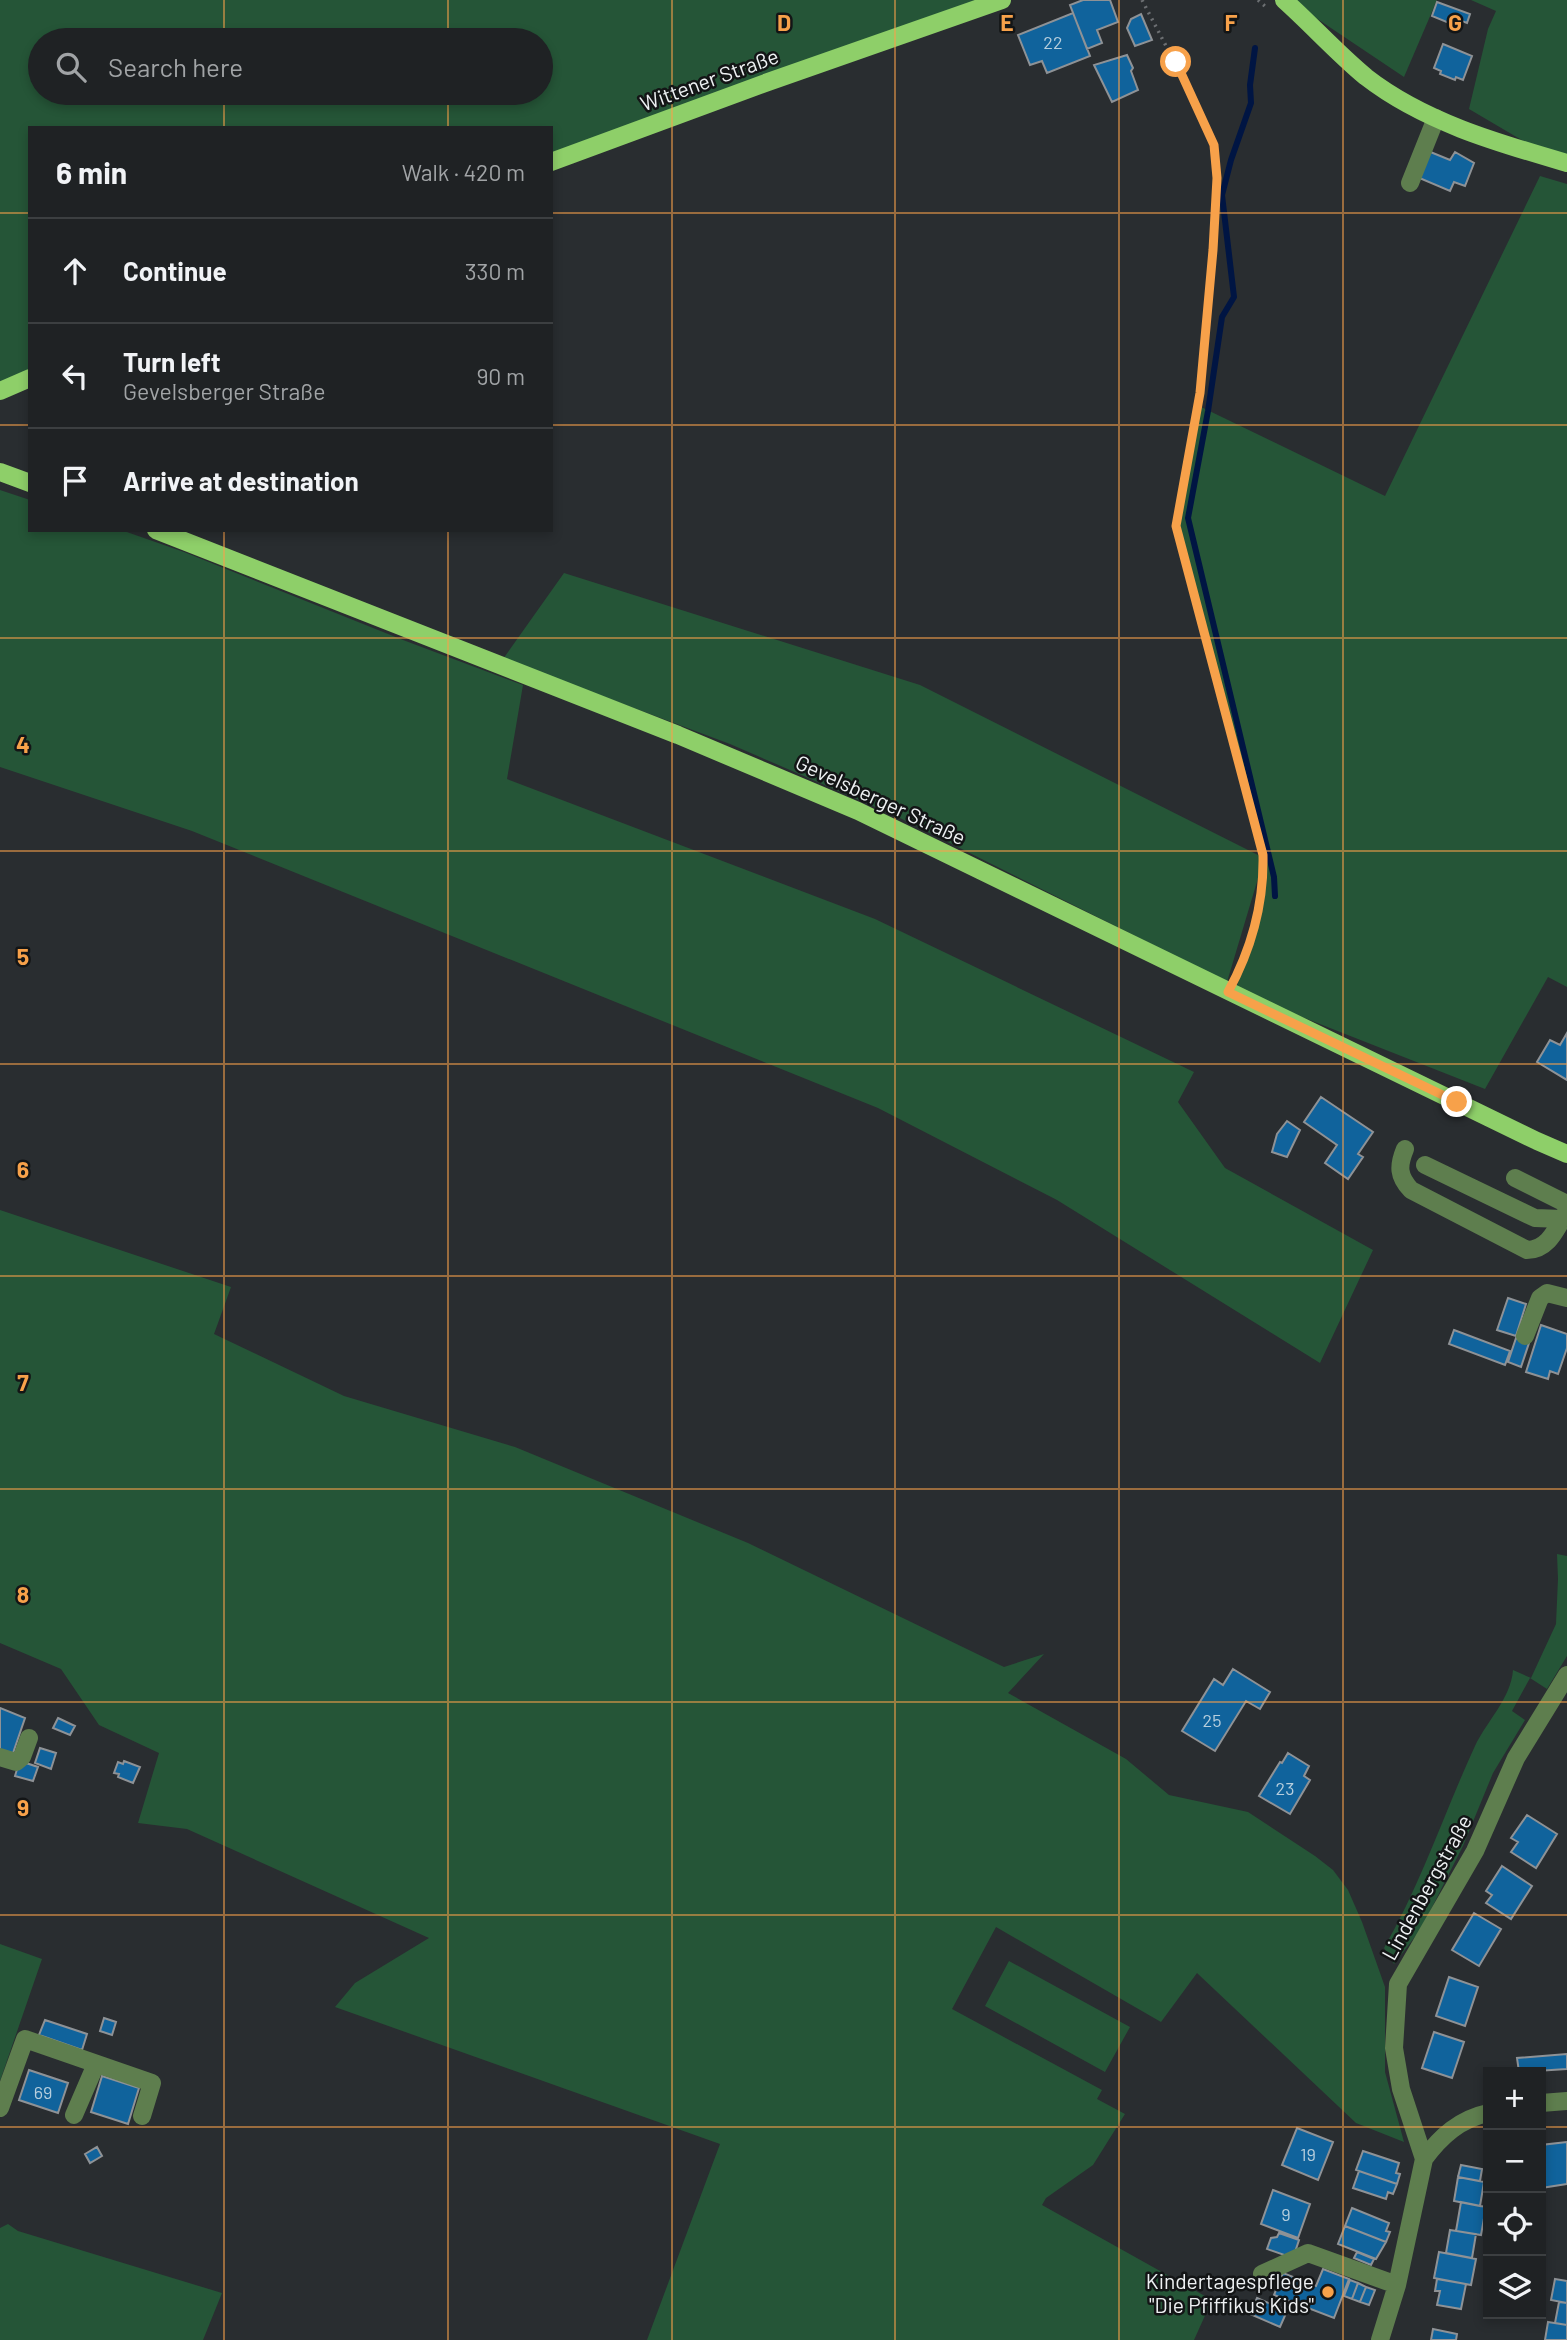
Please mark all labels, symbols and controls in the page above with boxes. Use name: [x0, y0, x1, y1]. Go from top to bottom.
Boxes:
text: D: [777, 8, 791, 36]
text: E: [1000, 8, 1014, 36]
text: F: [1225, 8, 1238, 36]
text: G: [1448, 8, 1462, 36]
search box: [28, 28, 553, 105]
house number: 22: [1043, 31, 1063, 53]
street label: Wittener Straße: [636, 42, 782, 116]
route start: [1160, 46, 1191, 77]
icon: search: [52, 48, 90, 86]
text: Search here: [108, 51, 243, 82]
text: 6 min: [56, 154, 127, 190]
text: Walk · 420 m: [402, 158, 525, 186]
icon: ahead: [56, 252, 94, 290]
text: Continue: [123, 255, 227, 286]
text: 330 m: [465, 257, 525, 285]
text: Turn left: [123, 346, 221, 377]
icon: left: [56, 357, 94, 395]
text: 90 m: [476, 362, 525, 390]
text: Gevelsberger Straße: [123, 377, 325, 405]
icon: arrive: [56, 462, 94, 500]
text: Arrive at destination: [123, 465, 359, 496]
text: 4: [16, 730, 30, 758]
street label: Gevelsberger Straße: [792, 749, 970, 849]
text: 5: [17, 942, 29, 970]
route end: [1441, 1086, 1472, 1117]
text: 6: [17, 1155, 29, 1183]
text: 7: [17, 1368, 29, 1396]
text: 8: [17, 1580, 29, 1608]
house number: 25: [1203, 1709, 1221, 1731]
house number: 23: [1276, 1777, 1294, 1799]
text: 9: [17, 1793, 29, 1821]
street label: Lindenbergstraße: [1376, 1810, 1476, 1964]
map controls: [1483, 2067, 1546, 2319]
button: +: [1483, 2067, 1546, 2130]
house number: 69: [34, 2081, 52, 2103]
button: −: [1483, 2130, 1546, 2193]
house number: 19: [1300, 2143, 1316, 2165]
button: locate: [1483, 2193, 1546, 2256]
house number: 9: [1281, 2203, 1291, 2225]
button: layers: [1483, 2256, 1546, 2319]
place label: Kindertagespflege "Die Pfiffikus Kids": [1146, 2268, 1314, 2317]
marker: Kindertagespflege "Die Pfiffikus Kids": [1320, 2284, 1336, 2300]

